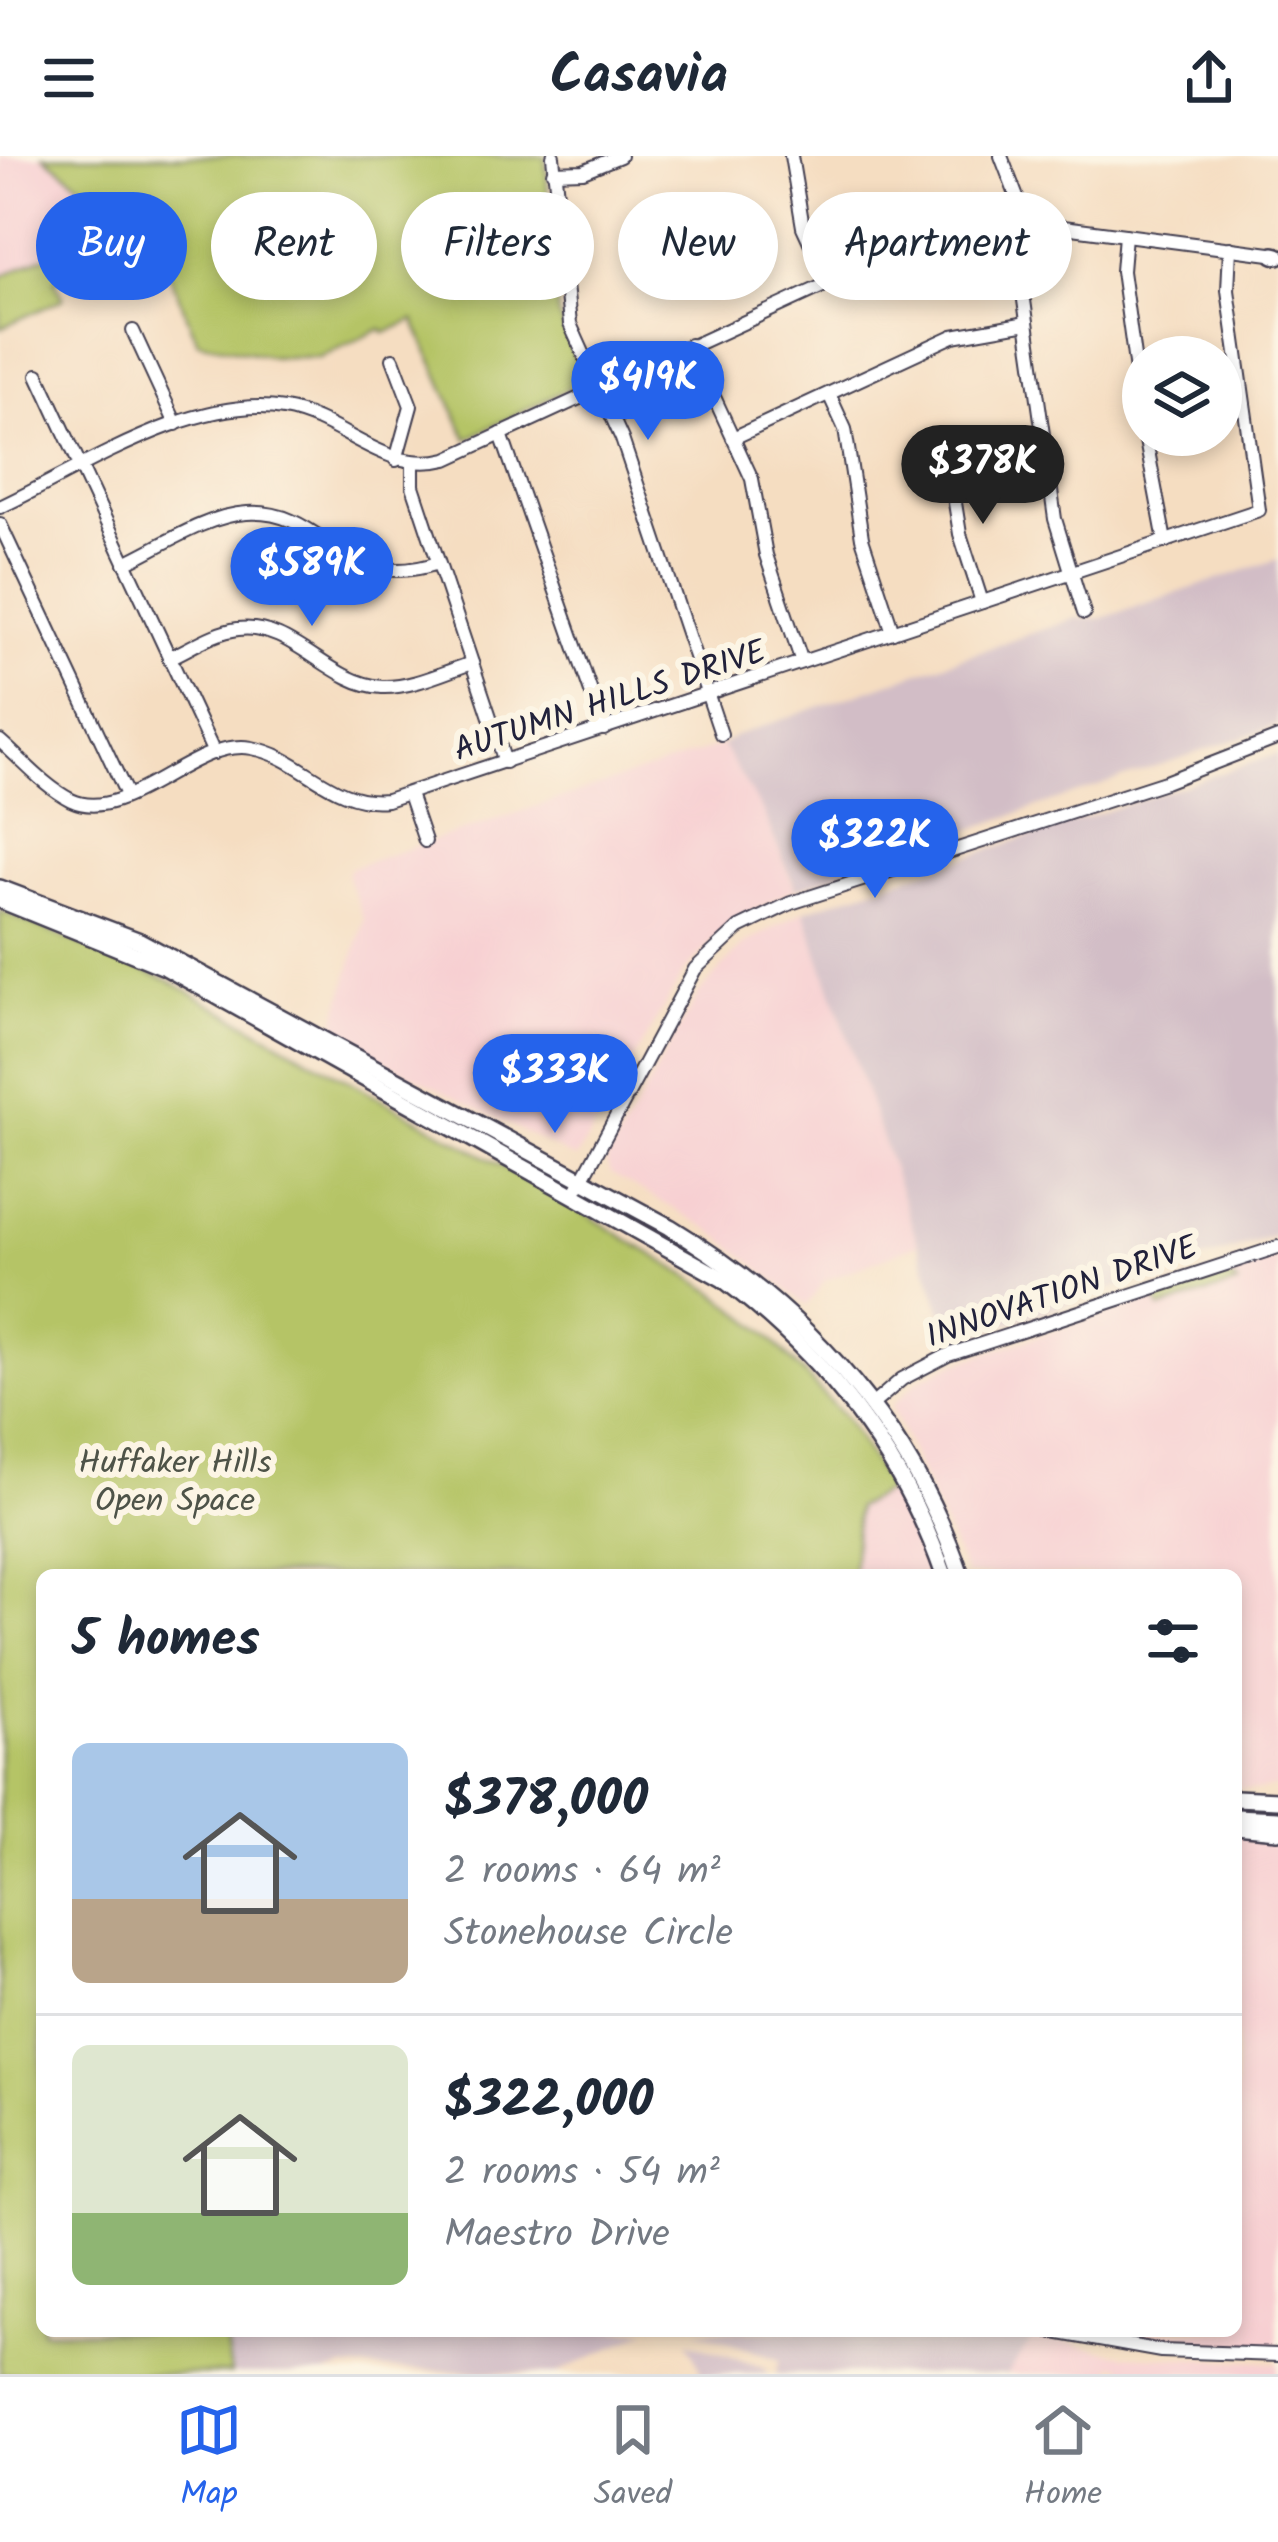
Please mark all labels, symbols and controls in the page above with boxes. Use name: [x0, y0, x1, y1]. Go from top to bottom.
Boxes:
text: Casavia: [550, 35, 728, 121]
icon: menu: [36, 45, 102, 111]
icon: share: [1176, 45, 1242, 111]
chip: Buy: [36, 192, 187, 300]
chip: Rent: [211, 192, 377, 300]
chip: Filters: [401, 192, 594, 300]
chip: New: [618, 192, 778, 300]
chip: Apartment: [802, 192, 1072, 300]
map controls: [1122, 336, 1242, 456]
button: layers: [1122, 336, 1242, 456]
pin: $419K: [564, 341, 732, 443]
text: $419K: [598, 349, 698, 411]
pin: $378K: [899, 425, 1067, 527]
text: $378K: [928, 433, 1038, 495]
pin: $589K: [228, 527, 396, 629]
text: $589K: [257, 535, 367, 597]
street label: AUTUMN HILLS DRIVE: [447, 627, 774, 778]
pin: $322K: [791, 799, 959, 901]
text: $322K: [818, 807, 932, 869]
pin: $333K: [471, 1034, 639, 1136]
text: $333K: [500, 1042, 610, 1104]
street label: INNOVATION DRIVE: [919, 1222, 1206, 1365]
park label: Huffaker Hills Open Space: [79, 1438, 271, 1529]
text: 5 homes: [72, 1601, 260, 1682]
icon: filters: [1140, 1608, 1206, 1674]
text: $378,000: [444, 1761, 648, 1842]
icon: home: [168, 1791, 312, 1935]
text: 2 rooms · 64 m²: [444, 1842, 721, 1904]
text: Stonehouse Circle: [444, 1904, 733, 1966]
text: $322,000: [444, 2062, 653, 2143]
icon: home: [168, 2093, 312, 2237]
text: 2 rooms · 54 m²: [444, 2143, 720, 2205]
text: Maestro Drive: [444, 2205, 670, 2267]
tab: Map: [176, 2397, 242, 2522]
tab: Saved: [594, 2397, 672, 2522]
tab: Home: [1024, 2397, 1102, 2522]

